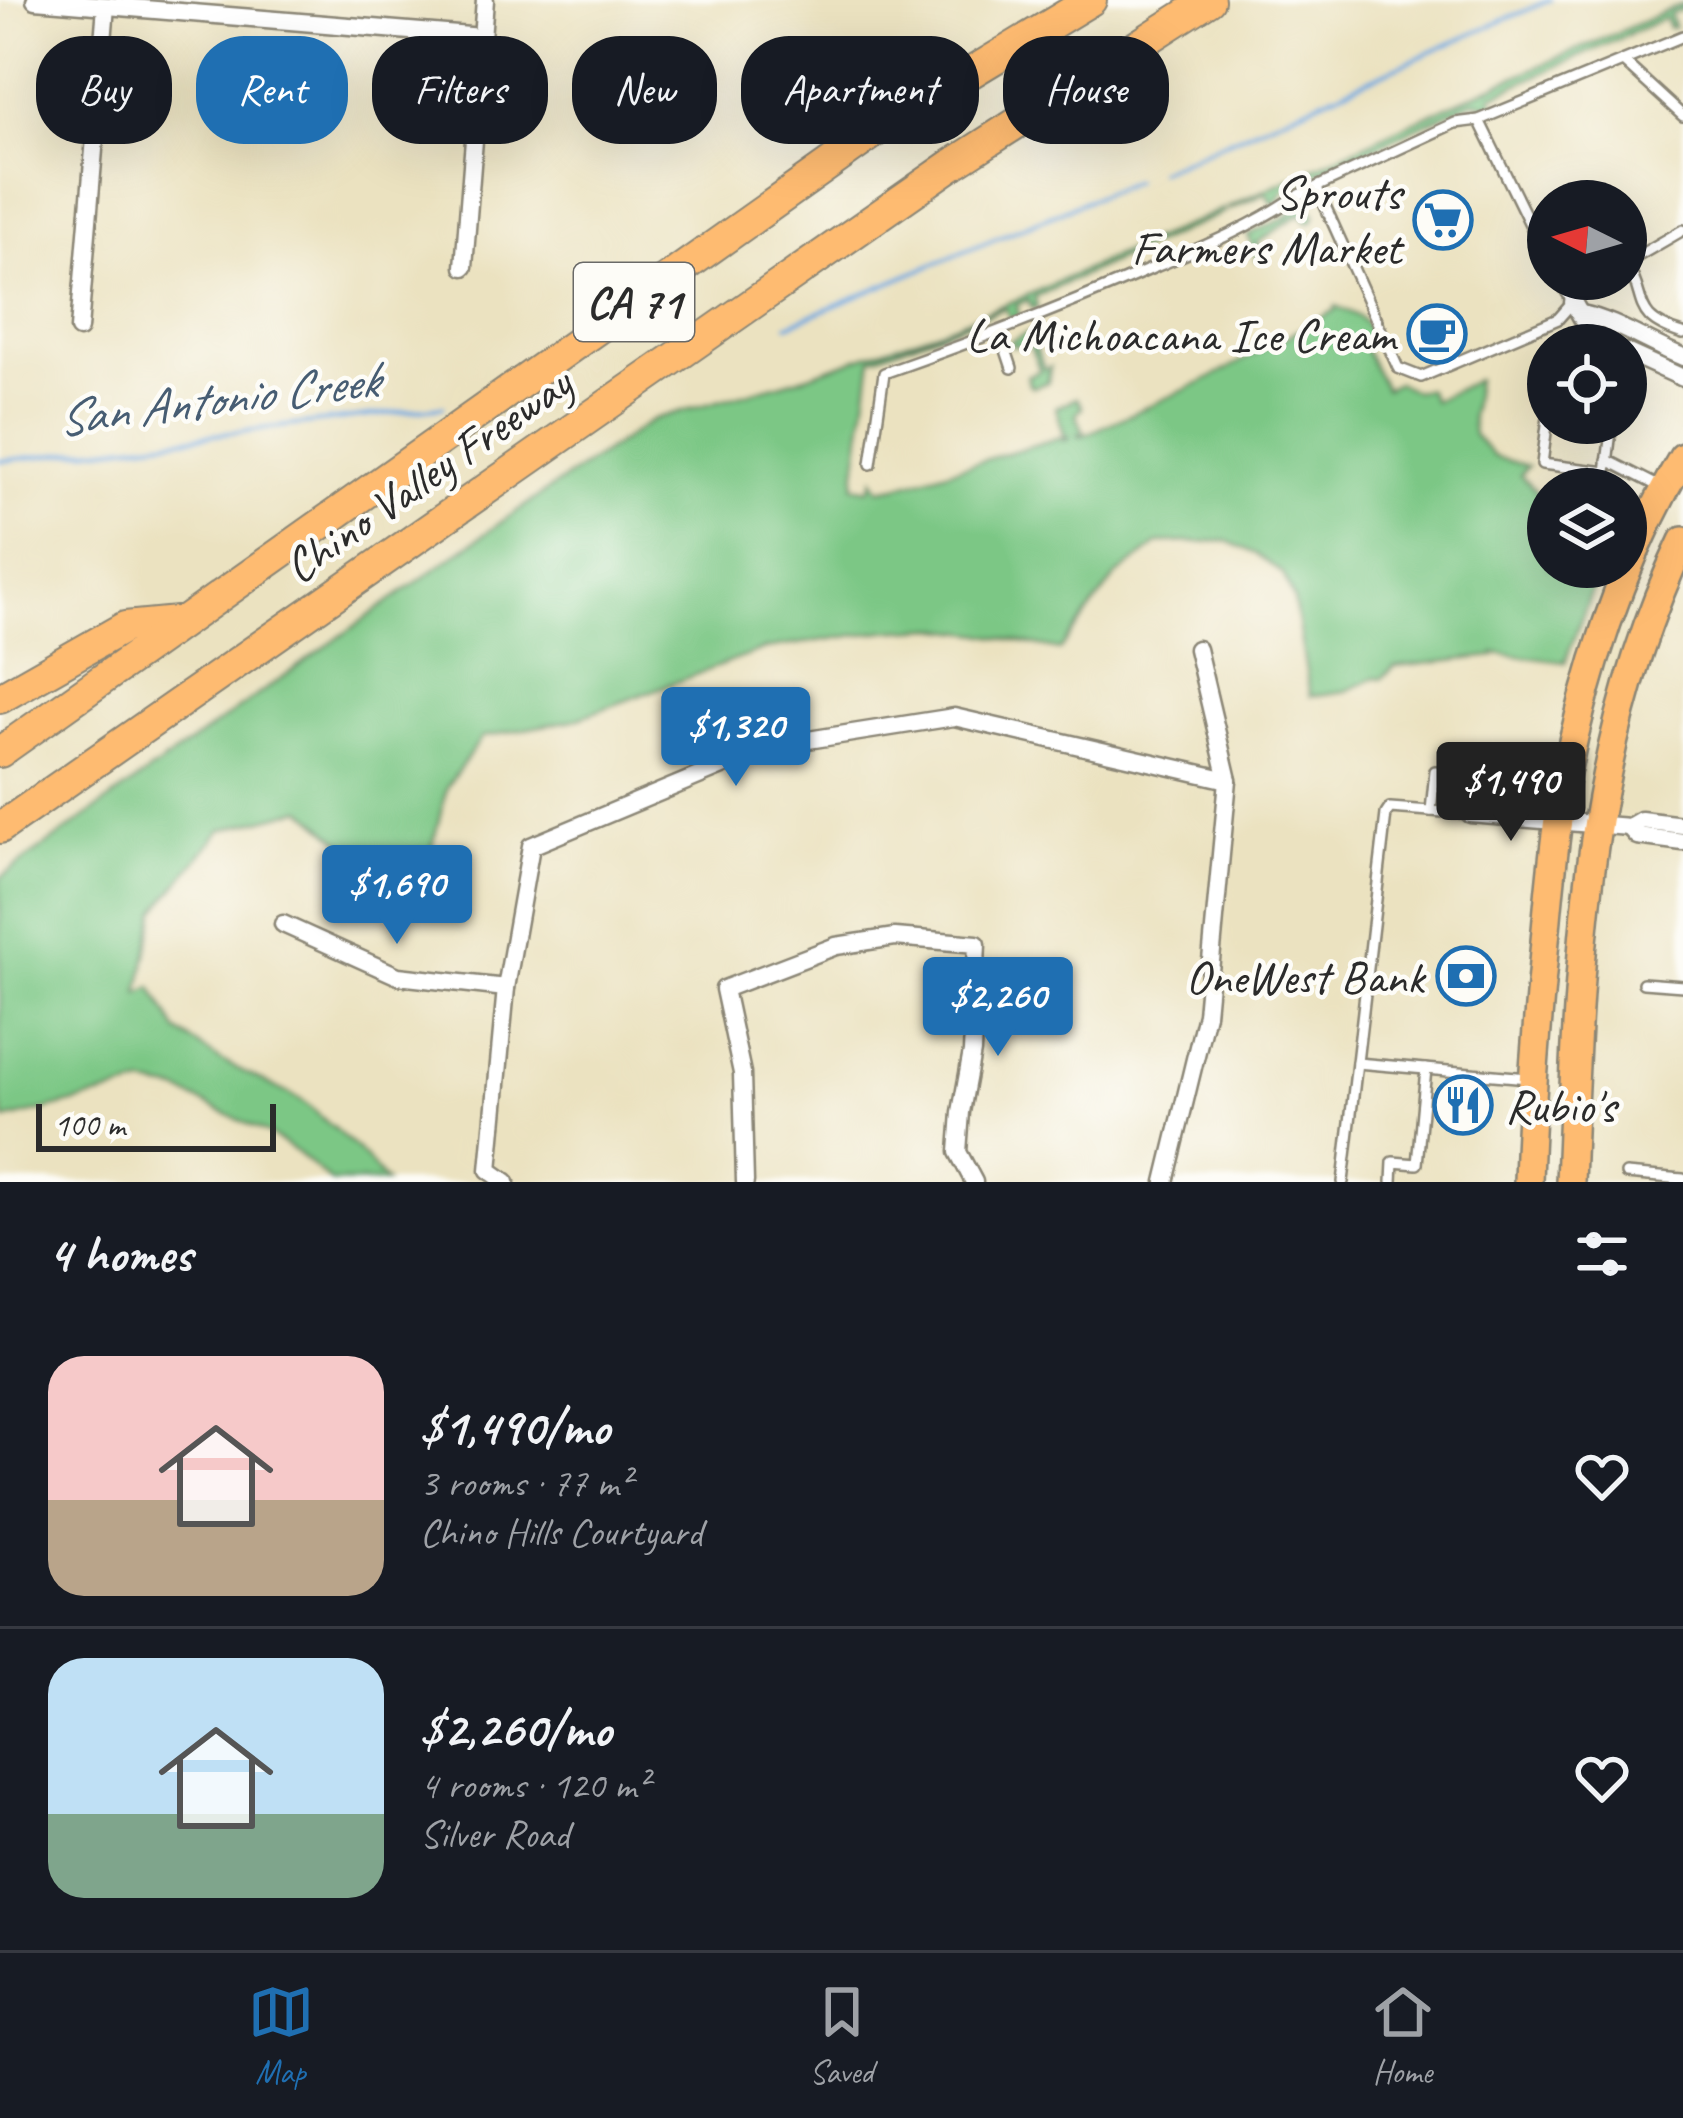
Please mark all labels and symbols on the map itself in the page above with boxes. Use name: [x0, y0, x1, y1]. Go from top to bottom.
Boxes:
place label: Sprouts Farmers Market: [1132, 163, 1406, 278]
north arrow: [1527, 180, 1647, 300]
supermarket icon: Sprouts Farmers Market: [1412, 189, 1474, 251]
road number: CA 71: [574, 263, 694, 341]
cafe icon: La Michoacana Ice Cream: [1406, 303, 1468, 365]
place label: La Michoacana Ice Cream: [966, 305, 1399, 365]
water label: San Antonio Creek: [53, 346, 390, 450]
street label: Chino Valley Freeway: [272, 351, 586, 596]
pin: $1,320: [638, 687, 834, 789]
pin: $1,490: [1413, 742, 1609, 844]
pin: $1,690: [299, 845, 495, 947]
bank icon: OneWest Bank: [1435, 945, 1497, 1007]
place label: OneWest Bank: [1186, 947, 1427, 1007]
pin: $2,260: [900, 957, 1096, 1059]
restaurant icon: Rubio's: [1432, 1074, 1494, 1136]
place label: Rubio's: [1505, 1076, 1620, 1136]
scale bar: [36, 1098, 276, 1151]

